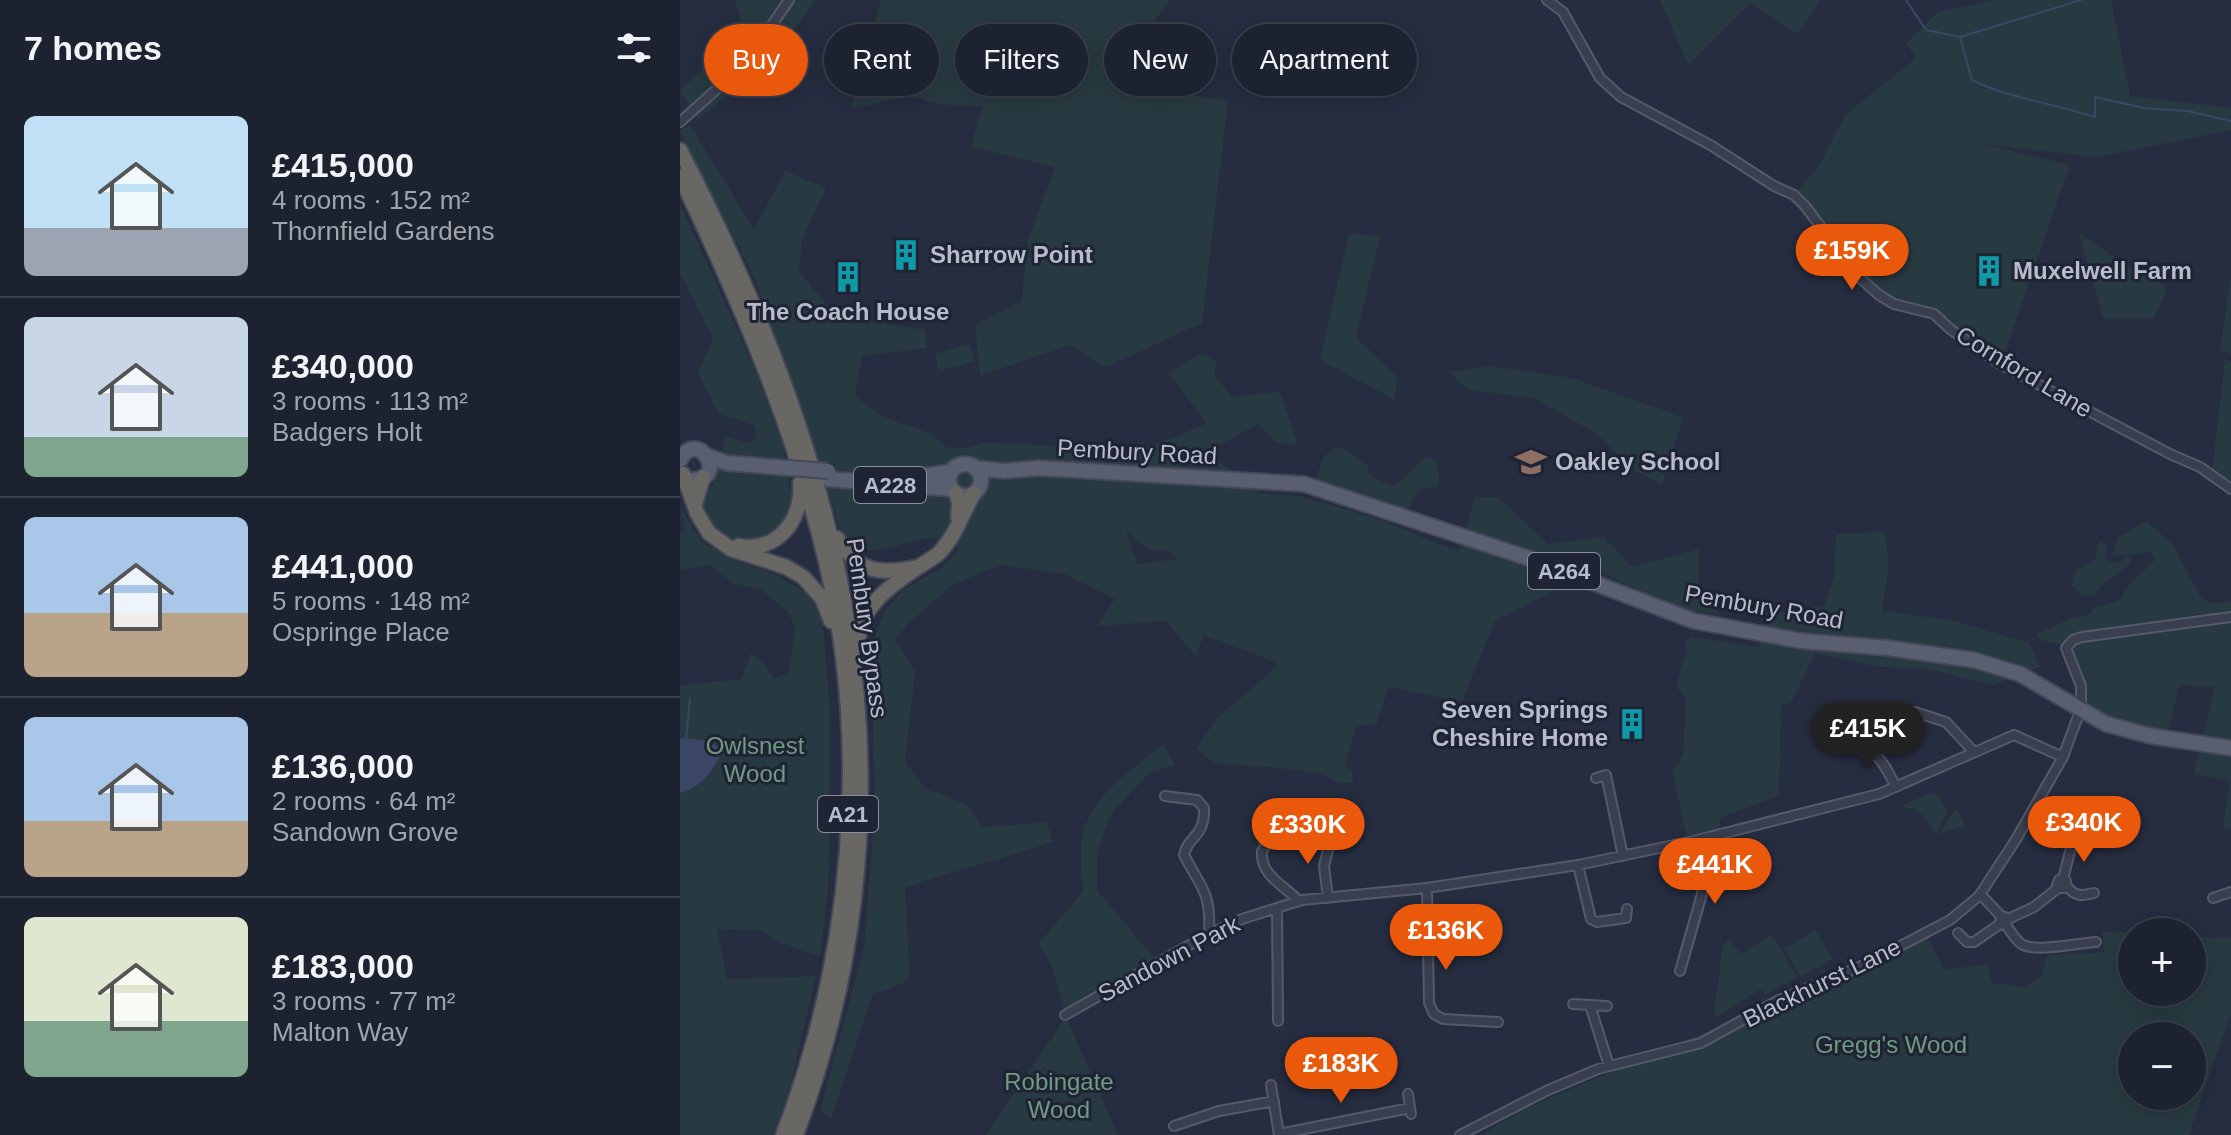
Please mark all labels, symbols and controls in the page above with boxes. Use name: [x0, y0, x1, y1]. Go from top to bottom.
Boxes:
chip: Buy: [704, 24, 808, 96]
chip: Rent: [824, 24, 939, 96]
chip: Filters: [955, 24, 1088, 96]
chip: New: [1104, 24, 1216, 96]
chip: Apartment: [1232, 24, 1417, 96]
icon: filters: [612, 26, 656, 70]
text: 7 homes: [24, 29, 162, 67]
text: £415,000: [272, 146, 414, 184]
icon: home: [88, 148, 184, 244]
text: 4 rooms · 152 m²: [272, 185, 470, 215]
text: Thornfield Gardens: [272, 216, 495, 246]
pin: £159K: [1796, 224, 1908, 292]
text: £159K: [1814, 235, 1890, 265]
building icon: Sharrow Point: [889, 238, 923, 272]
place label: Sharrow Point: [930, 241, 1093, 268]
building icon: Muxelwell Farm: [1972, 254, 2006, 288]
place label: Muxelwell Farm: [2013, 257, 2192, 284]
building icon: The Coach House: [831, 260, 865, 294]
place label: The Coach House: [747, 298, 949, 325]
street label: Cornford Lane: [1952, 320, 2097, 423]
text: £340,000: [272, 347, 414, 385]
icon: home: [88, 349, 184, 445]
text: 3 rooms · 113 m²: [272, 386, 468, 416]
text: Badgers Holt: [272, 417, 422, 447]
street label: Pembury Road: [1056, 434, 1218, 469]
school or university icon: Oakley School: [1514, 445, 1548, 479]
place label: Oakley School: [1555, 448, 1720, 475]
road number: A228: [854, 467, 926, 503]
street label: Pembury Bypass: [842, 536, 893, 720]
text: £441,000: [272, 547, 414, 585]
icon: home: [88, 549, 184, 645]
road number: A264: [1528, 553, 1600, 589]
street label: Pembury Road: [1683, 579, 1845, 634]
text: 5 rooms · 148 m²: [272, 586, 470, 616]
text: Ospringe Place: [272, 617, 450, 647]
place label: Seven Springs Cheshire Home: [1432, 696, 1608, 751]
pin: £415K: [1812, 702, 1924, 770]
building icon: Seven Springs Cheshire Home: [1615, 707, 1649, 741]
text: £415K: [1830, 713, 1906, 743]
park label: Owlsnest Wood: [706, 732, 805, 787]
text: £136,000: [272, 747, 414, 785]
icon: home: [88, 749, 184, 845]
text: 2 rooms · 64 m²: [272, 786, 456, 816]
road number: A21: [818, 796, 878, 832]
pin: £340K: [2028, 796, 2140, 864]
pin: £330K: [1252, 798, 1364, 866]
text: £340K: [2046, 807, 2122, 837]
text: £330K: [1270, 809, 1346, 839]
text: Sandown Grove: [272, 817, 458, 847]
pin: £441K: [1659, 838, 1771, 906]
text: £441K: [1677, 849, 1753, 879]
pin: £136K: [1390, 904, 1502, 972]
street label: Sandown Park: [1094, 910, 1245, 1007]
text: £136K: [1408, 915, 1484, 945]
map controls: [2118, 918, 2206, 1110]
button: +: [2118, 918, 2206, 1006]
street label: Blackhurst Lane: [1739, 933, 1905, 1032]
text: £183,000: [272, 947, 414, 985]
icon: home: [88, 949, 184, 1045]
text: 3 rooms · 77 m²: [272, 986, 456, 1016]
text: Malton Way: [272, 1017, 408, 1047]
button: −: [2118, 1022, 2206, 1110]
park label: Gregg's Wood: [1815, 1031, 1967, 1058]
pin: £183K: [1285, 1037, 1397, 1105]
text: £183K: [1303, 1048, 1379, 1078]
park label: Robingate Wood: [1004, 1068, 1114, 1123]

